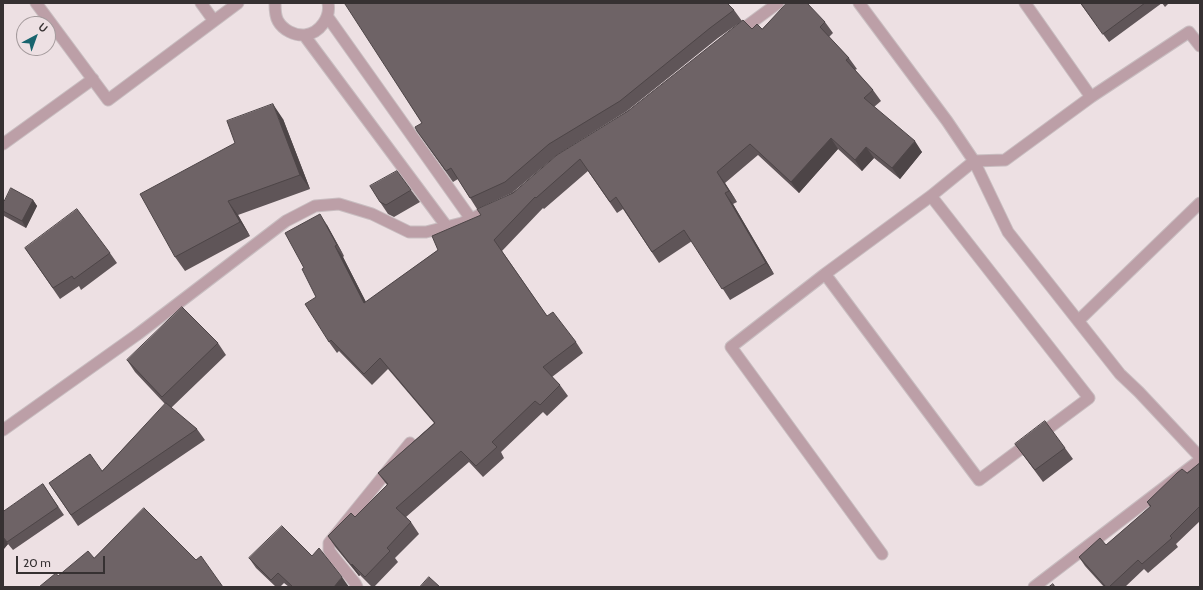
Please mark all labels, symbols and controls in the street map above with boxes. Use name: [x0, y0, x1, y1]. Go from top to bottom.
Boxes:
north arrow: [16, 16, 56, 56]
text: U: [36, 20, 51, 36]
scale bar: [18, 548, 107, 574]
text: 20 m: [23, 555, 51, 570]

